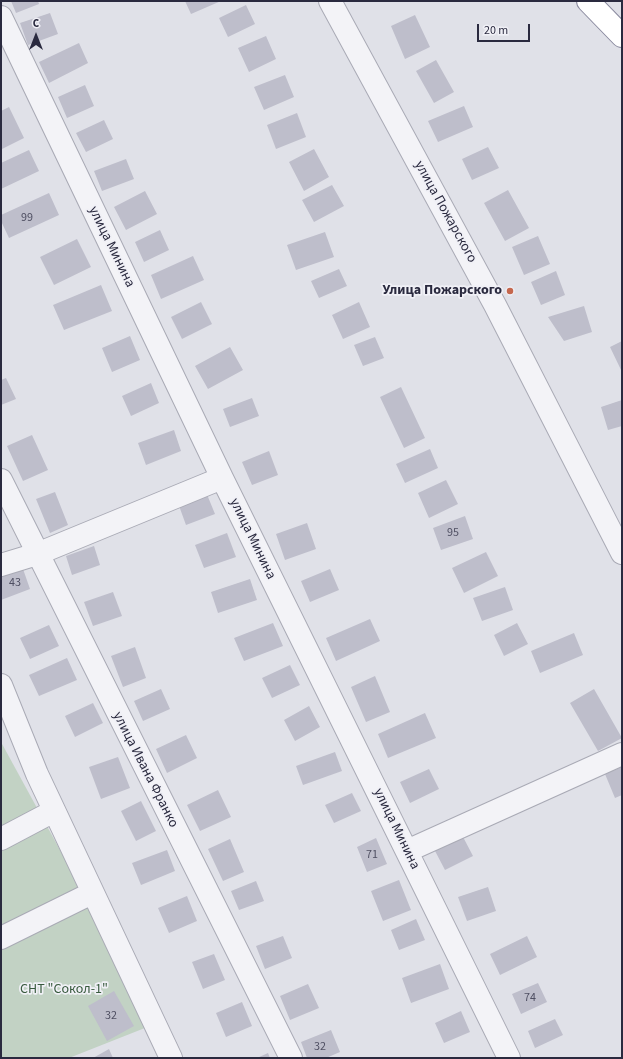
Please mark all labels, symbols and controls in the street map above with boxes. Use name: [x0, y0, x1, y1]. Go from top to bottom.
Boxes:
north arrow: [16, 16, 56, 56]
text: С: [33, 16, 39, 31]
scale bar: [479, 16, 532, 42]
text: 20 m: [484, 22, 508, 39]
street label: улица Пожарского: [410, 158, 480, 266]
street label: улица Минина: [84, 204, 138, 290]
house number: 99: [21, 211, 33, 225]
place label: Улица Пожарского: [383, 283, 502, 299]
marker: Улица Пожарского: [505, 286, 515, 296]
street label: улица Минина: [225, 496, 279, 582]
house number: 95: [447, 526, 459, 540]
house number: 43: [9, 576, 21, 590]
street label: улица Ивана Франко: [109, 709, 181, 831]
street label: улица Минина: [369, 786, 423, 872]
house number: 71: [366, 848, 378, 862]
park label: СНТ "Сокол-1": [20, 982, 108, 998]
house number: 74: [524, 991, 536, 1005]
house number: 32: [105, 1009, 117, 1023]
house number: 32: [314, 1040, 326, 1054]

